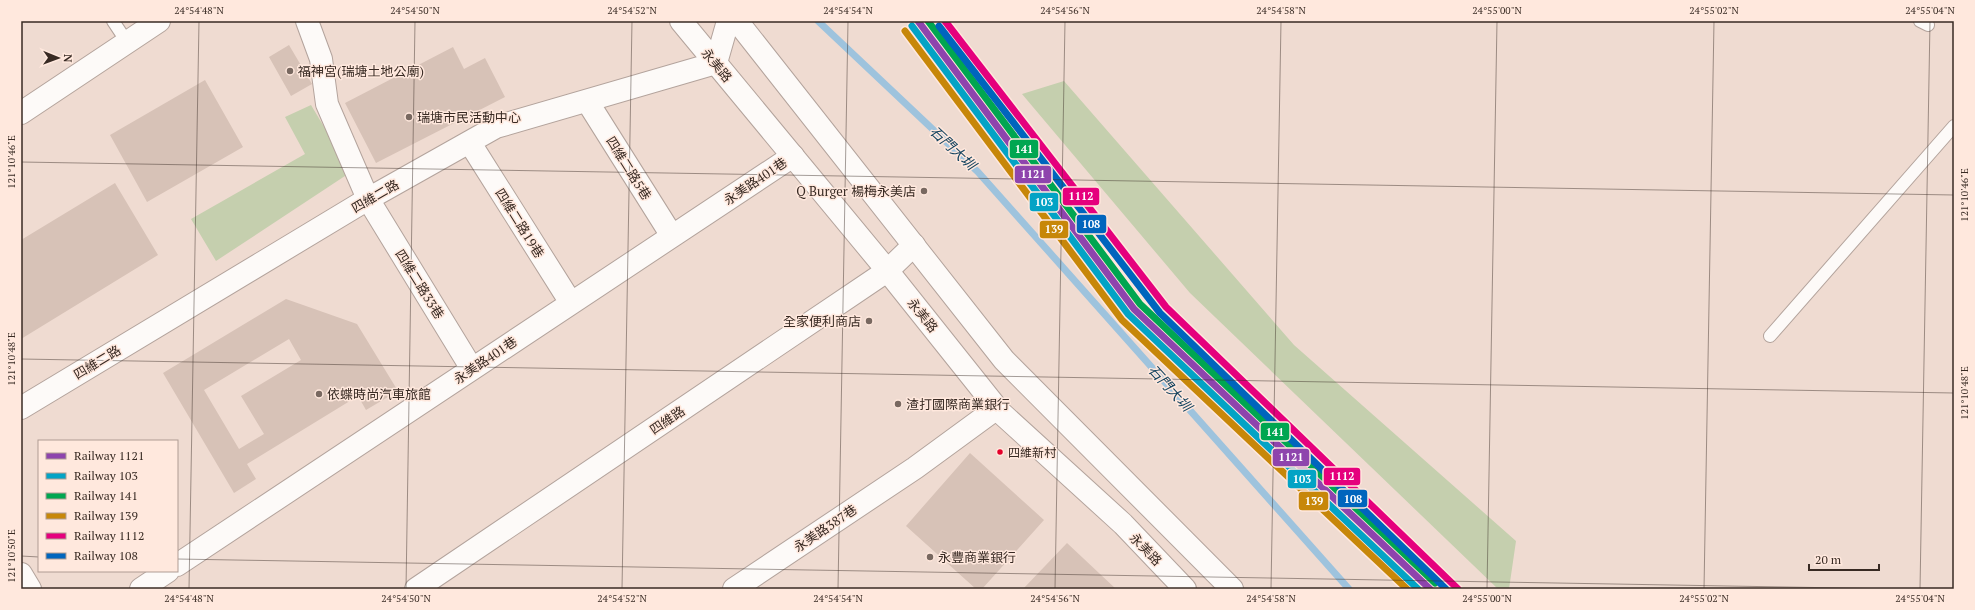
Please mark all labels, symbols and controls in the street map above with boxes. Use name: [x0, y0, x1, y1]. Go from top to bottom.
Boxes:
text: 24°54'48"N: [174, 4, 224, 17]
text: 24°54'50"N: [390, 4, 440, 17]
text: 24°54'52"N: [607, 4, 657, 17]
text: 24°54'54"N: [823, 4, 873, 17]
text: 24°54'56"N: [1040, 4, 1090, 17]
text: 24°54'58"N: [1256, 4, 1306, 17]
text: 24°55'00"N: [1472, 4, 1522, 17]
text: 24°55'02"N: [1689, 4, 1739, 17]
text: 24°55'04"N: [1905, 4, 1955, 17]
north arrow: [38, 38, 78, 78]
street label: 永美路: [698, 44, 736, 86]
text: N: [61, 54, 75, 63]
place label: 福神宮(瑞塘土地公廟): [298, 62, 424, 80]
marker: 福神宮(瑞塘土地公廟): [285, 66, 295, 76]
place label: 瑞塘市民活動中心: [417, 108, 521, 126]
marker: 瑞塘市民活動中心: [404, 112, 414, 122]
water label: 石門大圳: [926, 122, 982, 175]
street label: 四維二路5巷: [602, 133, 656, 203]
text: 121°10'46"E: [5, 135, 18, 189]
line badge: 141: [1009, 139, 1039, 159]
text: 141: [1015, 142, 1033, 156]
street label: 永美路401巷: [720, 153, 790, 209]
line badge: 1121: [1014, 165, 1052, 184]
text: 1121: [1021, 167, 1045, 181]
text: 121°10'46"E: [1958, 168, 1971, 222]
street label: 四維二路: [348, 175, 402, 217]
place label: Q Burger 楊梅永美店: [796, 182, 916, 200]
street label: 四維二路19巷: [491, 185, 549, 261]
marker: Q Burger 楊梅永美店: [919, 186, 929, 196]
line badge: 1112: [1062, 187, 1100, 206]
text: 1112: [1069, 189, 1093, 203]
line badge: 103: [1029, 192, 1059, 212]
text: 103: [1035, 195, 1053, 209]
line badge: 108: [1076, 214, 1107, 234]
text: 108: [1082, 217, 1100, 231]
line badge: 139: [1039, 220, 1069, 239]
text: 139: [1045, 222, 1063, 236]
street label: 四維二路33巷: [391, 246, 449, 322]
street label: 永美路: [904, 294, 942, 336]
place label: 全家便利商店: [783, 312, 861, 330]
marker: 全家便利商店: [864, 316, 874, 326]
text: 121°10'48"E: [5, 332, 18, 386]
street label: 永美路401巷: [450, 332, 520, 388]
street label: 四維二路: [70, 341, 124, 383]
water label: 石門大圳: [1145, 361, 1198, 416]
text: 121°10'48"E: [1958, 366, 1971, 420]
place label: 依蝶時尚汽車旅館: [327, 385, 431, 403]
marker: 依蝶時尚汽車旅館: [314, 389, 324, 399]
place label: 渣打國際商業銀行: [906, 395, 1010, 413]
marker: 渣打國際商業銀行: [893, 399, 903, 409]
street label: 四維路: [646, 402, 688, 438]
line badge: 141: [1260, 422, 1290, 441]
text: 141: [1266, 425, 1284, 439]
legend: [38, 440, 178, 572]
place label: 四維新村: [1008, 445, 1057, 460]
marker: 四維新村: [995, 447, 1005, 457]
text: Railway 1121: [74, 448, 144, 463]
line badge: 1121: [1272, 448, 1310, 467]
text: 1121: [1279, 450, 1303, 464]
line badge: 1112: [1323, 467, 1361, 486]
text: Railway 103: [74, 468, 138, 483]
line badge: 103: [1287, 469, 1317, 489]
text: 1112: [1330, 469, 1354, 483]
text: 103: [1293, 472, 1311, 486]
text: Railway 141: [74, 488, 138, 503]
line badge: 108: [1337, 489, 1368, 508]
line badge: 139: [1298, 491, 1329, 511]
text: 108: [1344, 492, 1362, 506]
text: 139: [1305, 494, 1323, 508]
street label: 永美路387巷: [790, 500, 860, 556]
text: Railway 139: [74, 508, 138, 523]
text: Railway 1112: [74, 528, 144, 543]
text: 121°10'50"E: [5, 529, 18, 583]
street label: 永美路: [1126, 529, 1166, 569]
scale bar: [1809, 546, 1879, 572]
text: Railway 108: [74, 548, 138, 563]
place label: 永豐商業銀行: [938, 548, 1016, 566]
marker: 永豐商業銀行: [925, 552, 935, 562]
text: 20 m: [1815, 552, 1842, 567]
text: 24°54'48"N: [164, 592, 214, 605]
text: 24°54'50"N: [381, 592, 431, 605]
text: 24°54'52"N: [597, 592, 647, 605]
text: 24°54'54"N: [813, 592, 863, 605]
text: 24°54'56"N: [1030, 592, 1080, 605]
text: 24°54'58"N: [1246, 592, 1296, 605]
text: 24°55'00"N: [1462, 592, 1512, 605]
text: 24°55'02"N: [1679, 592, 1729, 605]
text: 24°55'04"N: [1895, 592, 1945, 605]

